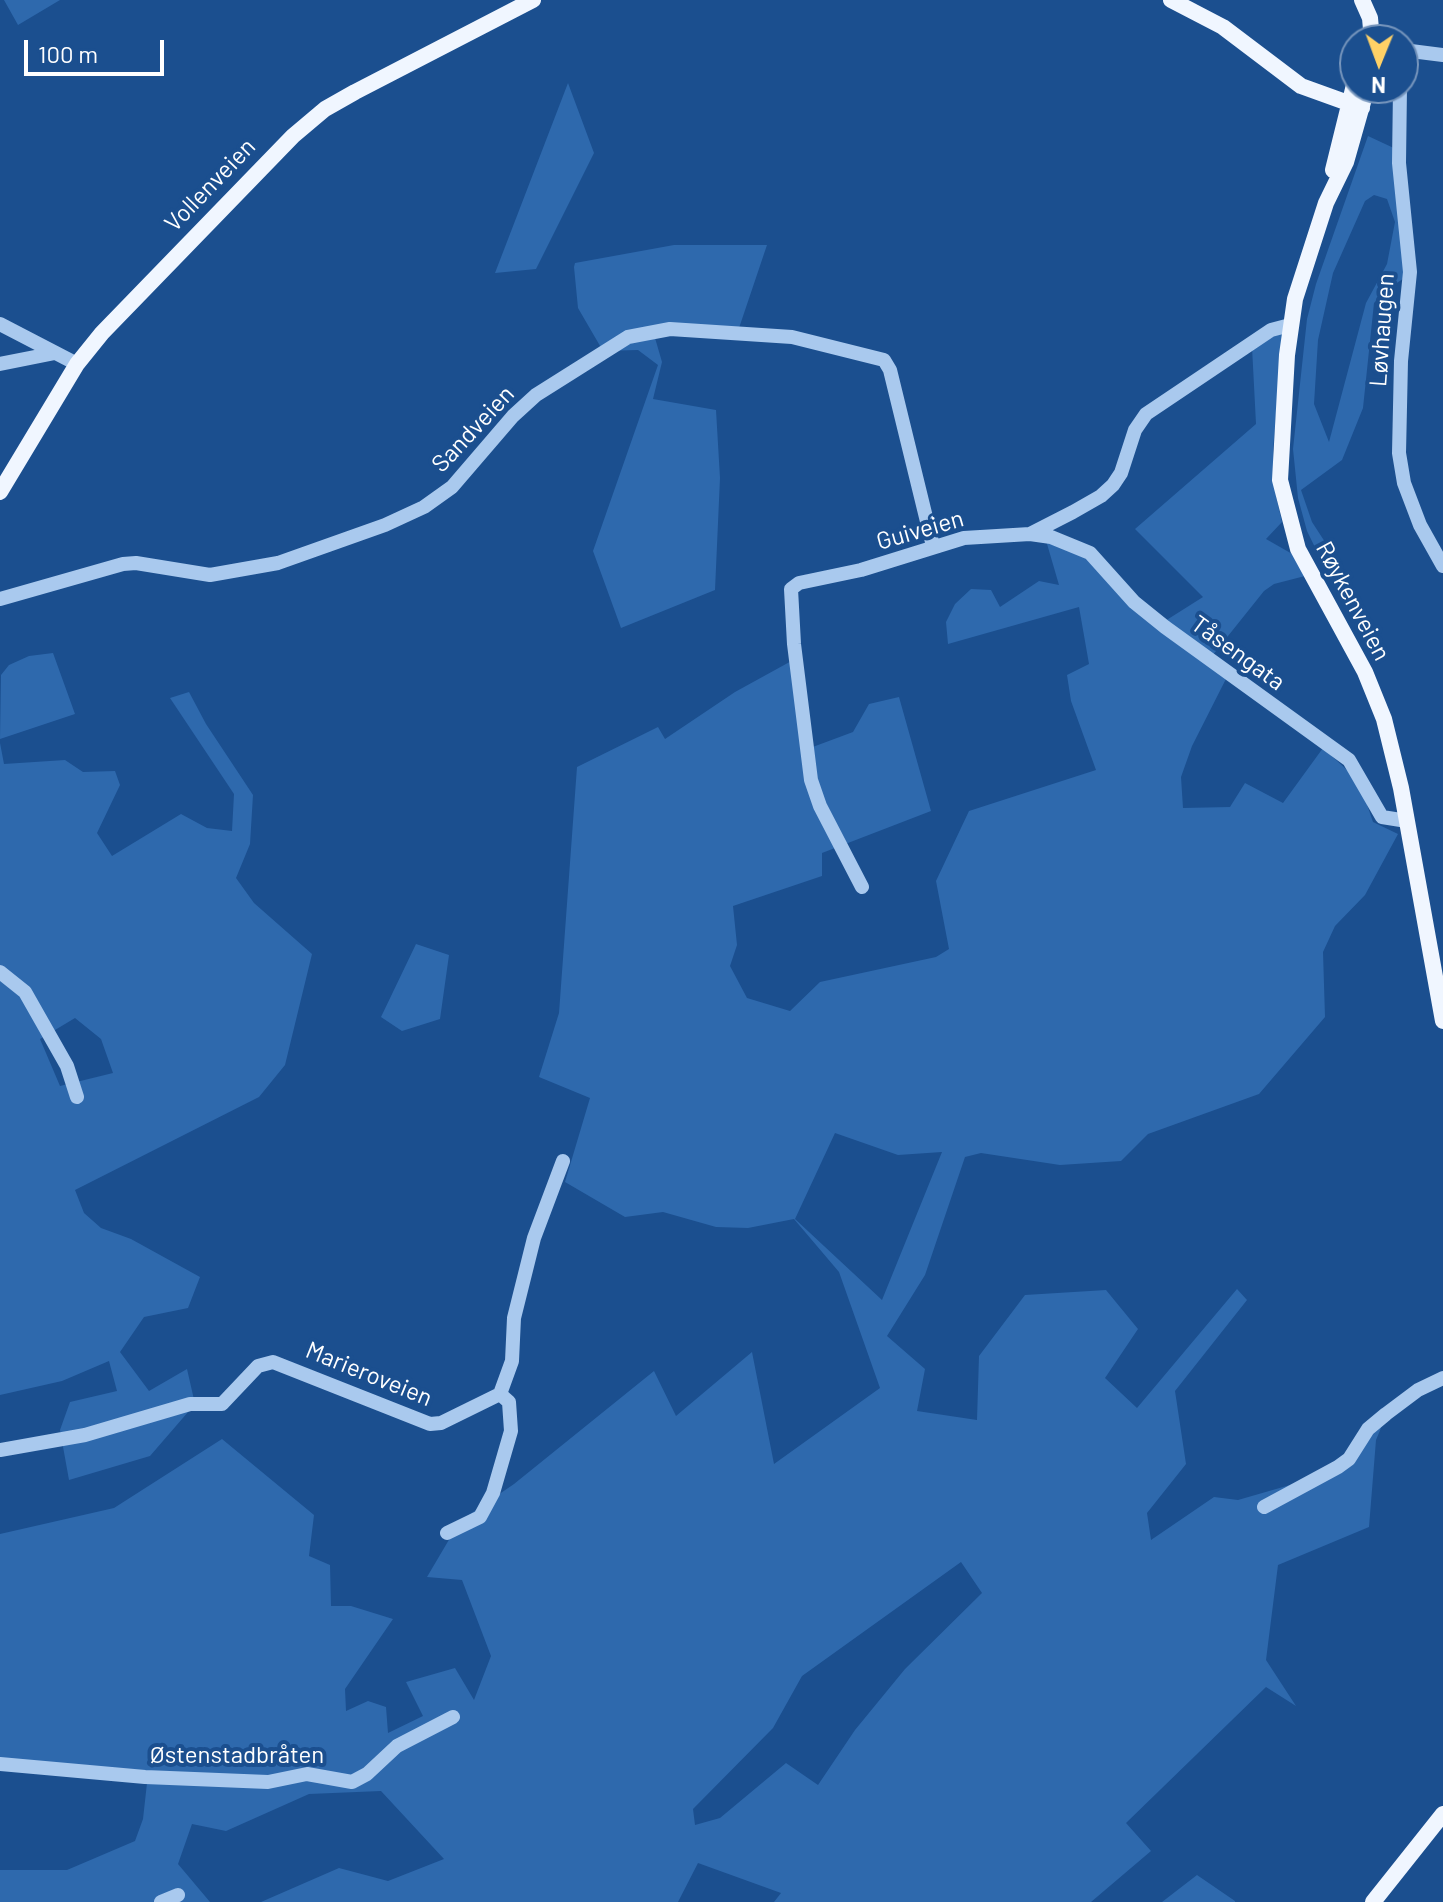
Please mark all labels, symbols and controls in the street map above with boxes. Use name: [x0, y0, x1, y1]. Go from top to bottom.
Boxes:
scale bar: [28, 24, 168, 74]
north arrow: [1339, 24, 1419, 104]
text: 100 m: [38, 39, 98, 68]
text: N: [1371, 73, 1386, 99]
street label: Vollenveien: [159, 132, 261, 238]
street label: Løvhaugen: [1364, 272, 1400, 388]
street label: Sandveien: [426, 380, 520, 478]
street label: Guiveien: [873, 504, 967, 556]
street label: Røykenveien: [1310, 537, 1396, 665]
street label: Tåsengata: [1186, 609, 1290, 697]
street label: Marieroveien: [302, 1336, 436, 1412]
street label: Østenstadbråten: [150, 1741, 324, 1769]

